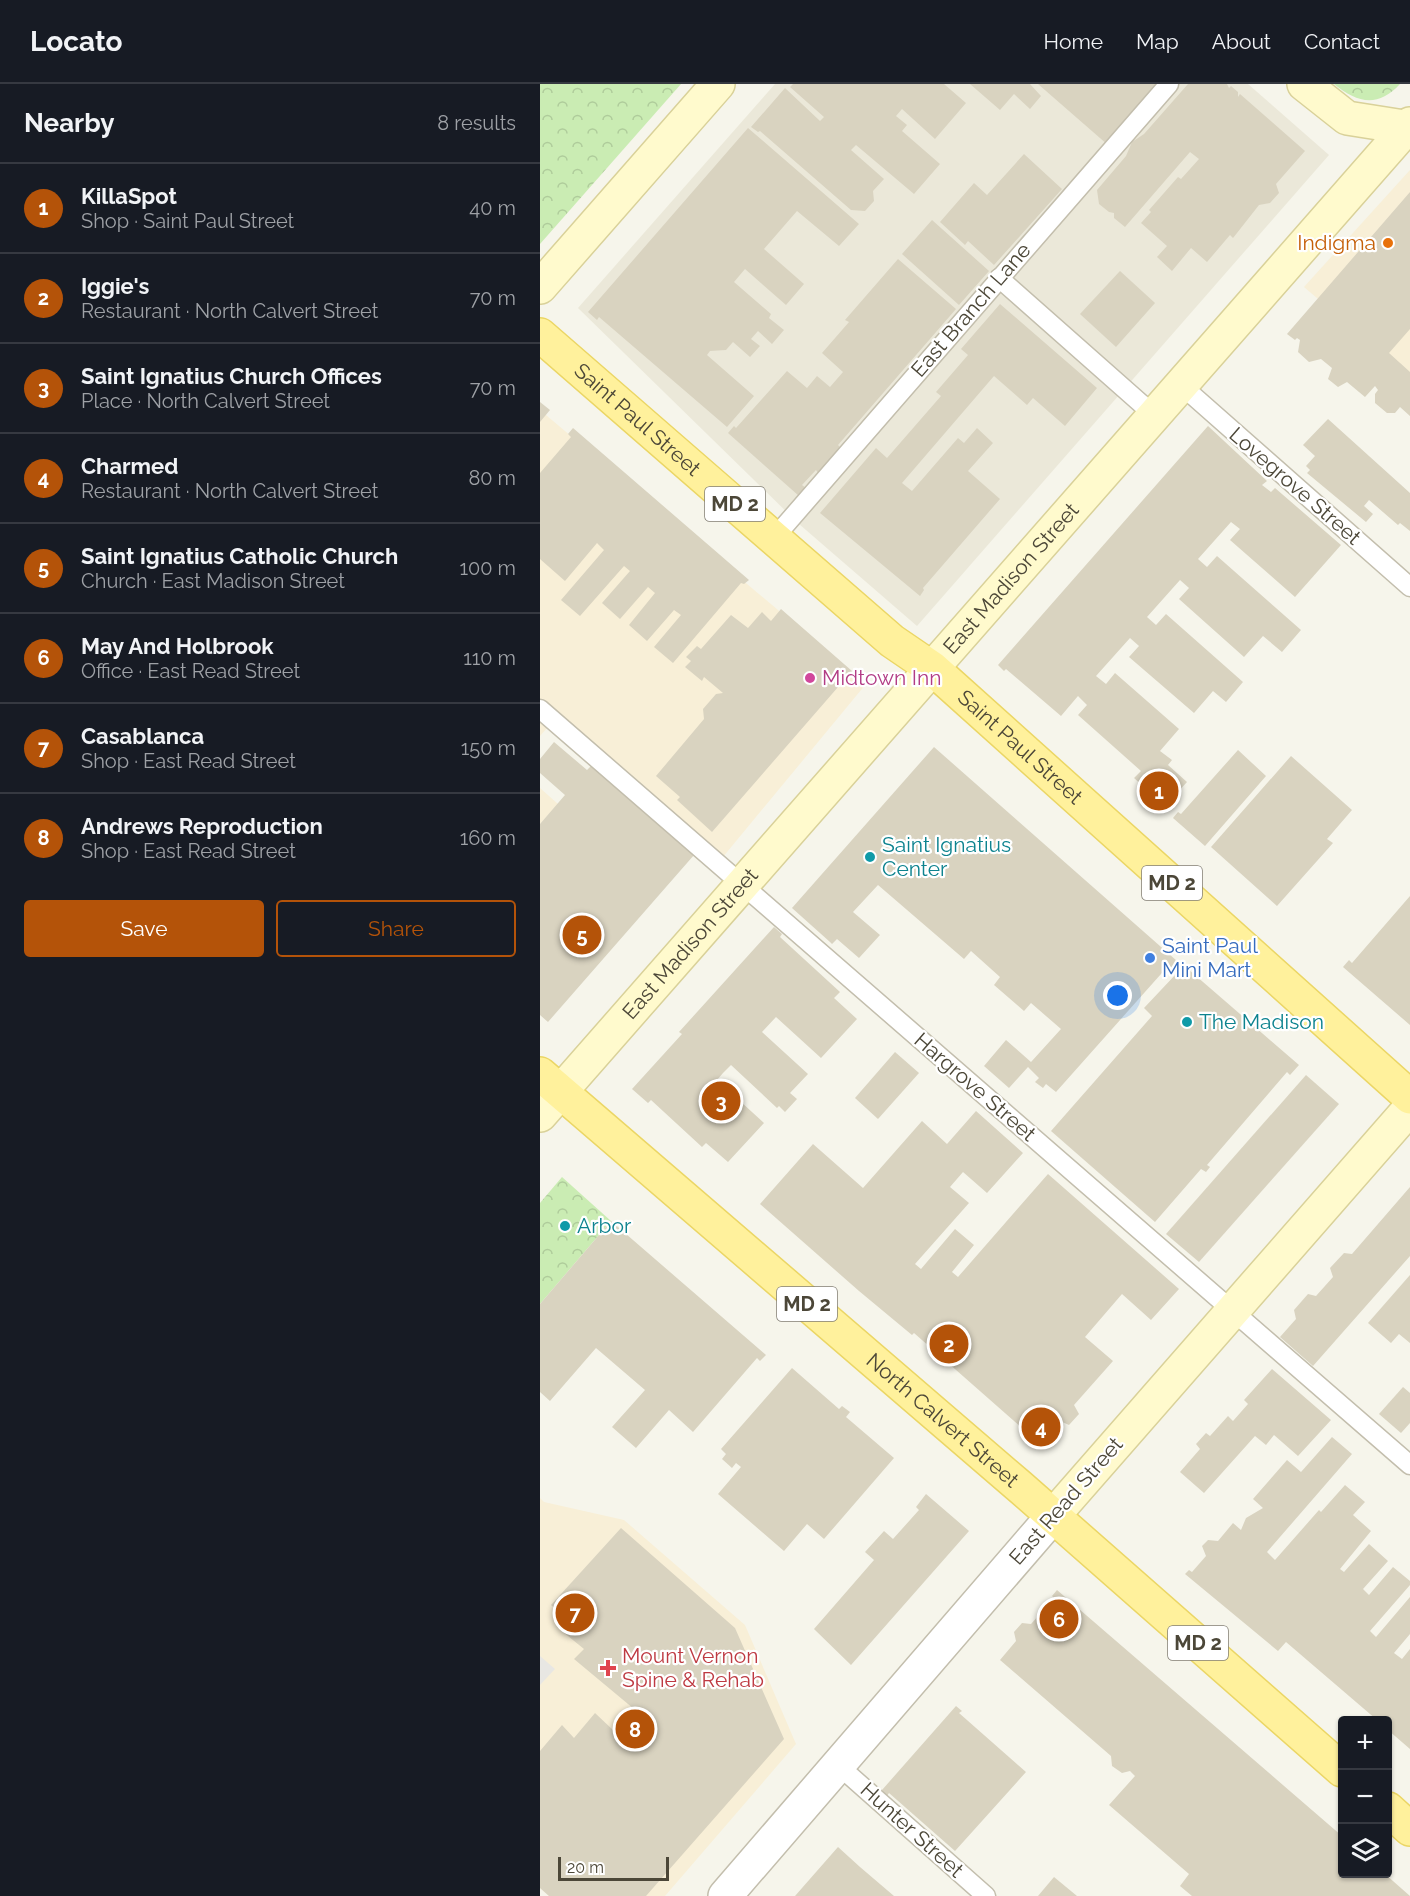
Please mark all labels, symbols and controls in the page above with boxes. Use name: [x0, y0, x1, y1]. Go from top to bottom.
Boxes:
text: Locato: [30, 25, 122, 58]
text: Home: [1044, 29, 1103, 54]
text: Map: [1136, 29, 1179, 54]
text: About: [1212, 29, 1271, 54]
text: Contact: [1304, 29, 1380, 54]
text: Nearby: [24, 108, 114, 138]
text: 8 results: [437, 111, 516, 135]
text: KillaSpot: [81, 183, 177, 209]
text: 1: [39, 196, 48, 220]
text: 40 m: [469, 196, 516, 220]
text: Shop · Saint Paul Street: [81, 209, 294, 233]
place label: Indigma: [1297, 230, 1376, 255]
marker: Indigma: [1381, 236, 1395, 250]
street label: East Branch Lane: [906, 238, 1036, 382]
text: Iggie's: [81, 273, 149, 299]
text: 2: [38, 286, 49, 310]
text: 70 m: [470, 286, 516, 310]
text: Restaurant · North Calvert Street: [81, 299, 378, 323]
street label: Saint Paul Street: [570, 358, 706, 481]
text: Saint Ignatius Church Offices: [81, 363, 382, 389]
text: 3: [38, 376, 49, 400]
text: 70 m: [470, 376, 516, 400]
text: Place · North Calvert Street: [81, 389, 330, 413]
street label: Lovegrove Street: [1224, 422, 1366, 550]
text: Charmed: [81, 453, 178, 479]
text: 4: [38, 466, 49, 490]
text: 80 m: [468, 466, 516, 490]
text: Restaurant · North Calvert Street: [81, 479, 378, 503]
road number: MD 2: [705, 487, 765, 521]
street label: East Madison Street: [938, 497, 1084, 659]
text: Saint Ignatius Catholic Church: [81, 543, 398, 569]
text: 5: [38, 556, 49, 580]
text: 100 m: [459, 556, 516, 580]
text: Church · East Madison Street: [81, 569, 345, 593]
text: May And Holbrook: [81, 633, 274, 659]
text: 6: [37, 646, 50, 670]
text: 110 m: [463, 646, 516, 670]
text: Office · East Read Street: [81, 659, 300, 683]
place label: Midtown Inn: [822, 665, 941, 690]
marker: Midtown Inn: [803, 671, 817, 685]
street label: Saint Paul Street: [953, 684, 1088, 809]
text: Casablanca: [81, 723, 204, 749]
text: 7: [38, 736, 49, 760]
text: 150 m: [461, 736, 516, 760]
text: Shop · East Read Street: [81, 749, 296, 773]
pin: 1: [1140, 768, 1178, 814]
text: Andrews Reproduction: [81, 813, 323, 839]
text: 8: [37, 826, 50, 850]
text: 160 m: [460, 826, 516, 850]
place label: Saint Ignatius Center: [882, 832, 1011, 881]
text: Shop · East Read Street: [81, 839, 296, 863]
marker: Saint Ignatius Center: [863, 850, 877, 864]
street label: East Madison Street: [617, 863, 763, 1024]
road number: MD 2: [1142, 866, 1202, 900]
button: Save: [24, 900, 264, 957]
button: Share: [276, 900, 516, 957]
pin: 5: [562, 912, 602, 958]
place label: Saint Paul Mini Mart: [1162, 933, 1258, 982]
marker: Saint Paul Mini Mart: [1143, 951, 1157, 965]
your location: [1103, 981, 1132, 1010]
place label: The Madison: [1199, 1009, 1324, 1034]
marker: The Madison: [1180, 1015, 1194, 1029]
street label: Hargrove Street: [909, 1027, 1041, 1146]
pin: 3: [702, 1078, 741, 1124]
place label: Arbor: [577, 1213, 632, 1238]
marker: Arbor: [558, 1219, 572, 1233]
road number: MD 2: [777, 1287, 837, 1321]
pin: 2: [930, 1322, 968, 1366]
street label: North Calvert Street: [862, 1347, 1024, 1492]
pin: 4: [1022, 1404, 1060, 1450]
street label: East Read Street: [1004, 1432, 1128, 1569]
pin: 7: [555, 1590, 594, 1636]
pin: 6: [1040, 1596, 1078, 1642]
road number: MD 2: [1168, 1626, 1228, 1660]
place label: Mount Vernon Spine & Rehab: [622, 1643, 764, 1692]
marker: Mount Vernon Spine & Rehab: [599, 1659, 617, 1677]
pin: 8: [616, 1706, 655, 1752]
map controls: [1338, 1716, 1392, 1878]
button: +: [1338, 1716, 1392, 1770]
button: −: [1338, 1770, 1392, 1824]
street label: Hunter Street: [856, 1777, 969, 1882]
button: layers: [1338, 1824, 1392, 1878]
scale bar: [558, 1854, 669, 1882]
text: 20 m: [567, 1858, 604, 1877]

